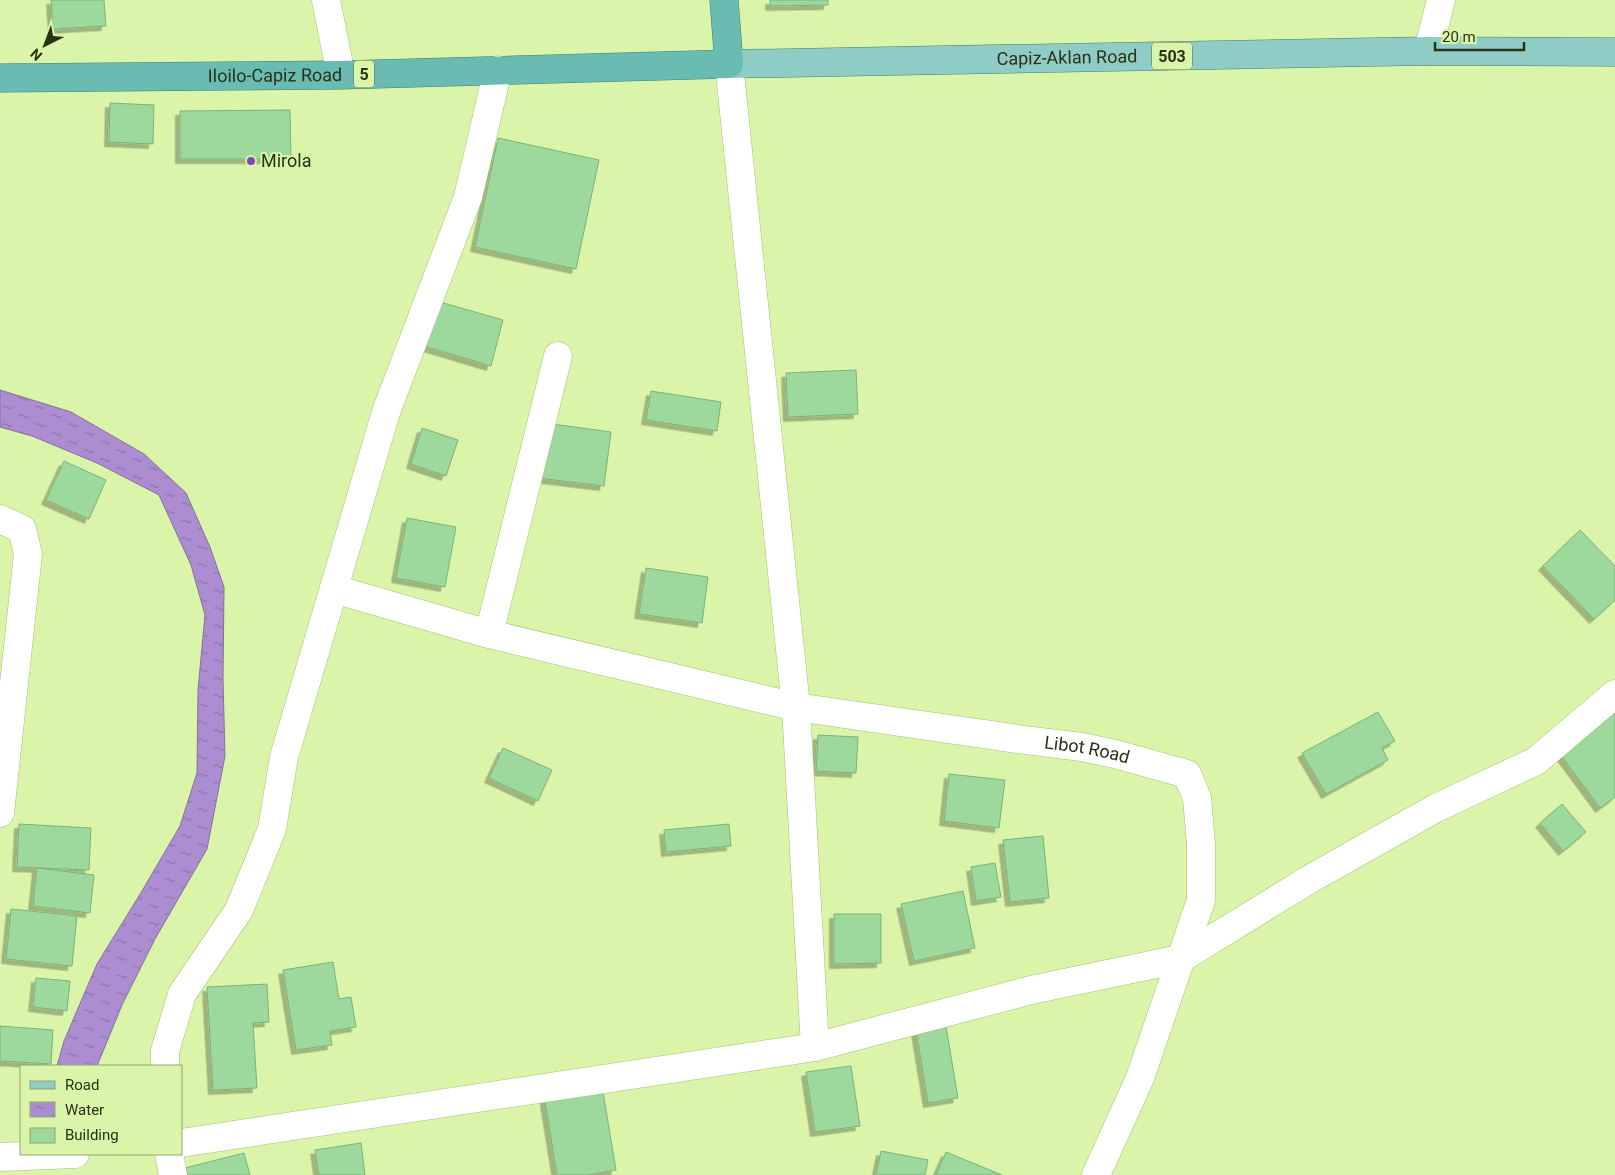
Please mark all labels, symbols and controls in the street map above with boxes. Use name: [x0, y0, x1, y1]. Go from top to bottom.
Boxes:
north arrow: [20, 20, 70, 70]
scale bar: [1435, 20, 1524, 52]
text: 20 m: [1442, 28, 1476, 46]
road number: 503: [1152, 42, 1192, 70]
text: N: [27, 45, 45, 64]
street label: Capiz-Aklan Road: [996, 45, 1137, 69]
road number: 5: [354, 61, 374, 88]
street label: Iloilo-Capiz Road: [208, 64, 342, 86]
place label: Mirola: [261, 150, 311, 171]
marker: Mirola: [245, 155, 257, 167]
street label: Libot Road: [1043, 731, 1132, 768]
legend: [20, 1065, 182, 1155]
text: Road: [65, 1076, 99, 1094]
text: Water: [65, 1101, 104, 1119]
text: Building: [65, 1126, 119, 1144]

